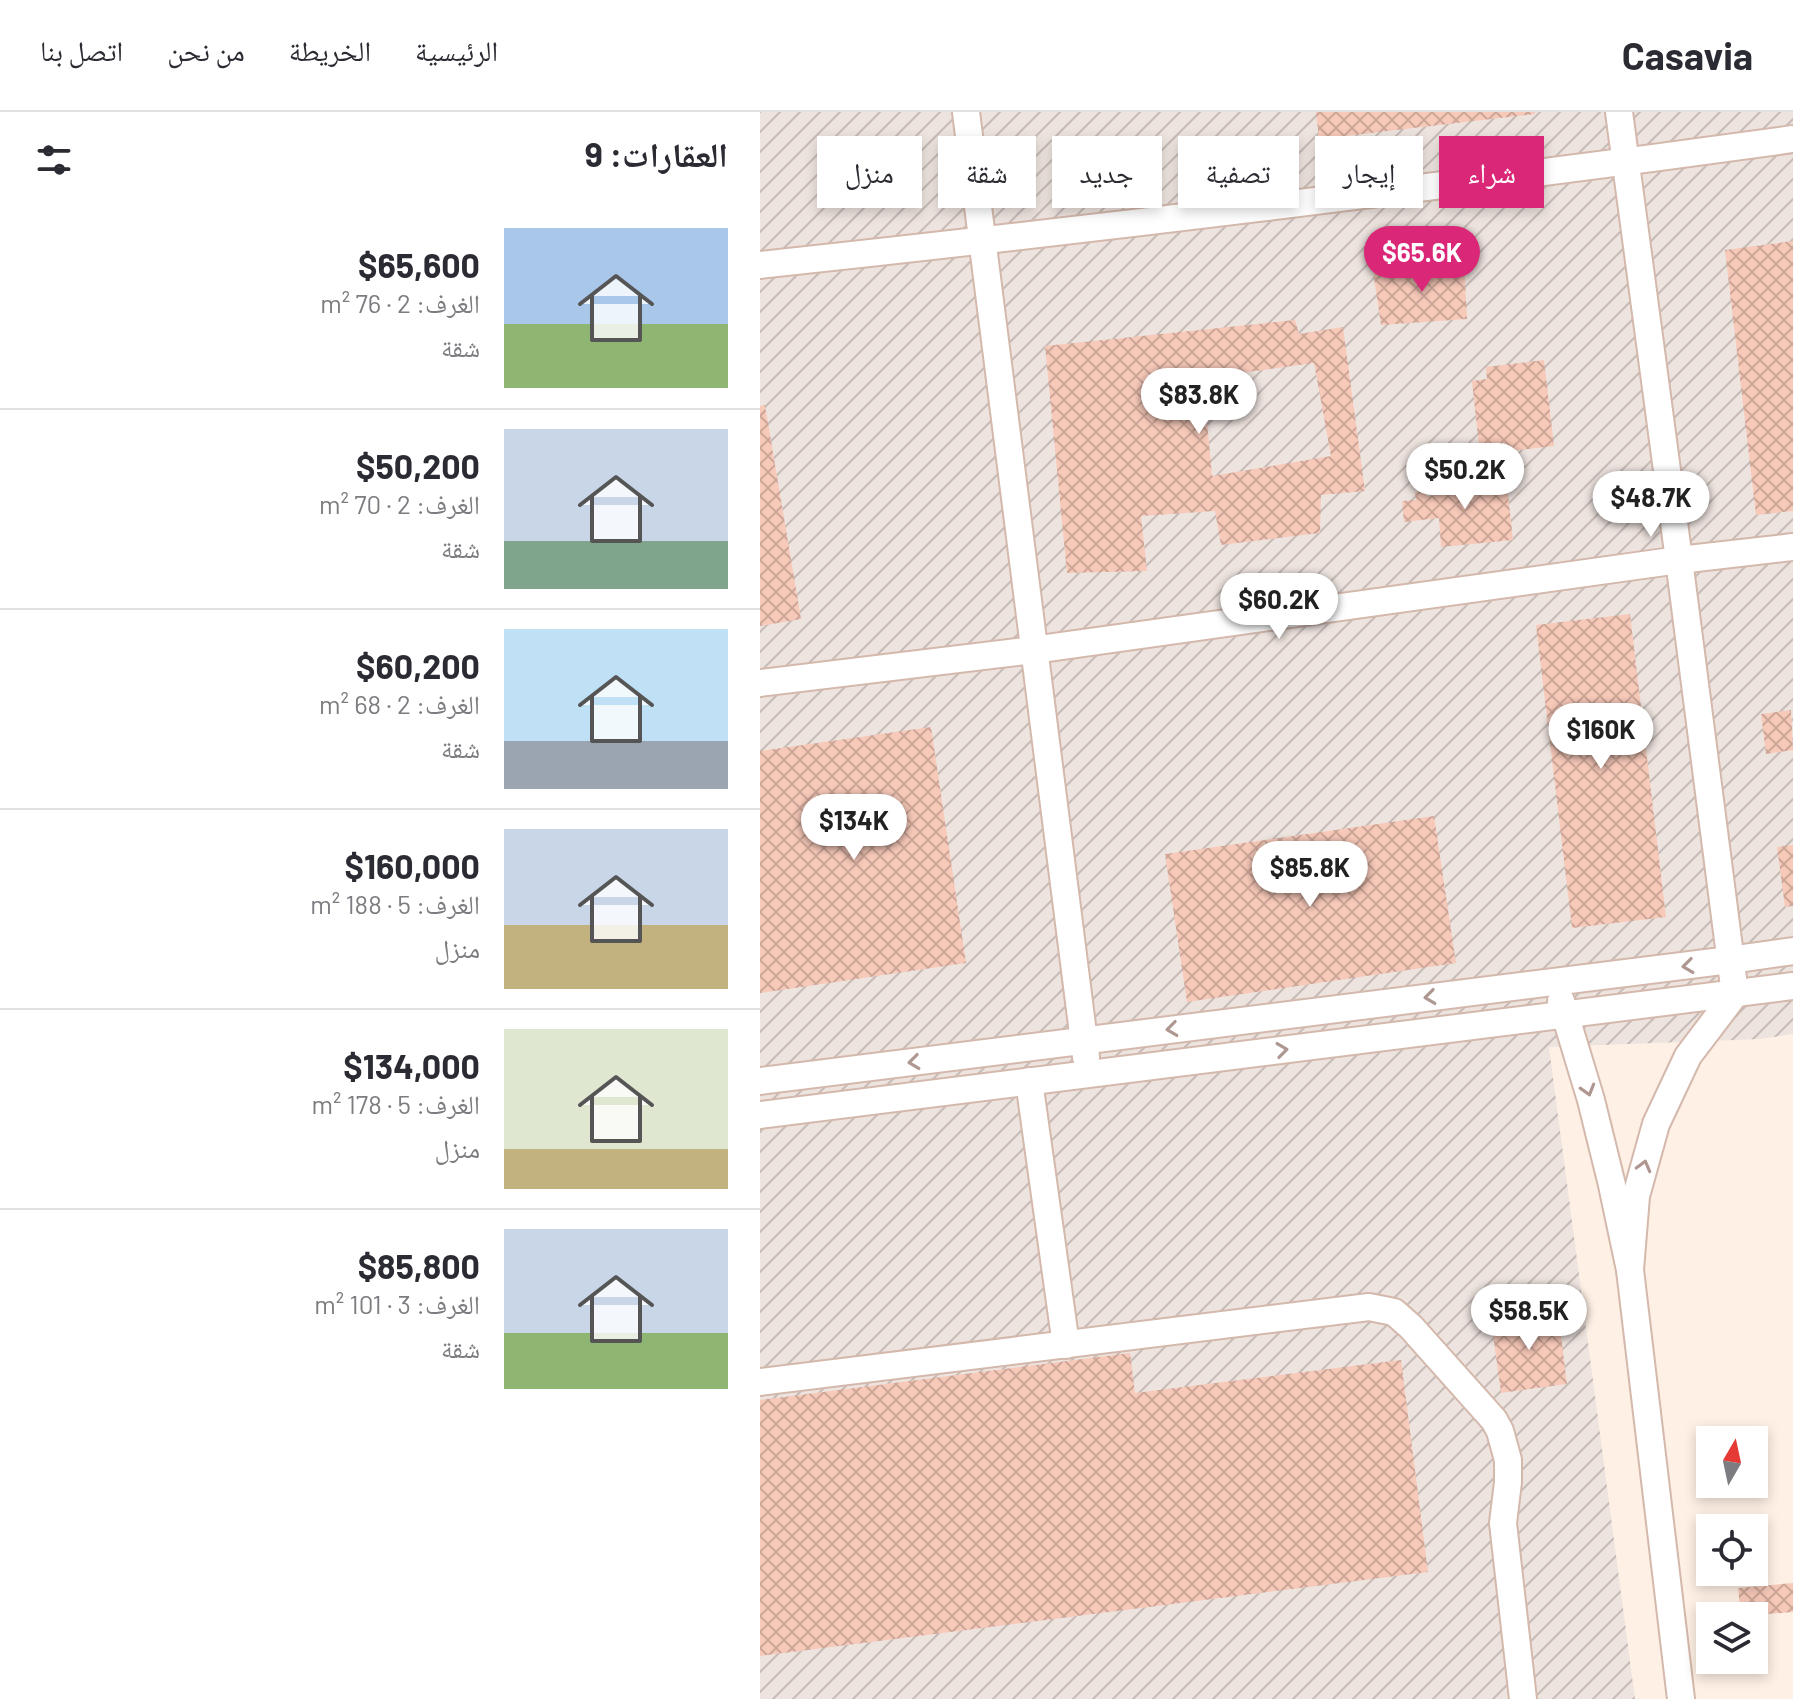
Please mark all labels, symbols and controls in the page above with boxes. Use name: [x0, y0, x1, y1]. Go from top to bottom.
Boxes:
text: Casavia: [1622, 32, 1753, 78]
text: اتصل بنا: [40, 33, 123, 67]
text: من نحن: [167, 33, 245, 67]
text: الخريطة: [289, 33, 371, 67]
text: الرئيسية: [415, 33, 498, 67]
text: العقارات: 9: [585, 133, 728, 174]
chip: منزل: [817, 136, 922, 208]
chip: شقة: [938, 136, 1036, 208]
chip: جديد: [1052, 136, 1162, 208]
chip: تصفية: [1178, 136, 1299, 208]
chip: إيجار: [1315, 136, 1423, 208]
chip: شراء: [1439, 136, 1544, 208]
icon: filters: [32, 138, 76, 182]
pin: $65.6K: [1357, 226, 1487, 294]
text: $65.6K: [1382, 236, 1462, 267]
text: $65,600: [358, 244, 480, 285]
icon: home: [568, 260, 664, 356]
text: الغرف: 2 · 76 m²: [320, 287, 480, 318]
text: شقة: [441, 331, 480, 362]
pin: $83.8K: [1134, 368, 1264, 436]
text: $83.8K: [1159, 378, 1239, 409]
pin: $50.2K: [1400, 443, 1530, 511]
text: $50,200: [356, 445, 480, 486]
text: $50.2K: [1424, 453, 1506, 484]
icon: home: [568, 461, 664, 557]
pin: $48.7K: [1586, 471, 1716, 539]
text: $48.7K: [1611, 481, 1691, 512]
text: الغرف: 2 · 70 m²: [319, 488, 480, 519]
text: شقة: [441, 532, 480, 563]
pin: $60.2K: [1214, 573, 1344, 641]
text: $60.2K: [1238, 583, 1320, 614]
text: $60,200: [356, 645, 480, 686]
icon: home: [568, 661, 664, 757]
text: الغرف: 2 · 68 m²: [319, 688, 480, 719]
pin: $160K: [1545, 703, 1657, 771]
text: $160K: [1566, 713, 1636, 744]
text: شقة: [441, 732, 480, 763]
pin: $134K: [798, 794, 910, 862]
text: $134K: [819, 804, 889, 835]
pin: $85.8K: [1245, 841, 1375, 909]
text: $160,000: [345, 845, 480, 886]
text: $85.8K: [1270, 851, 1350, 882]
icon: home: [568, 861, 664, 957]
text: الغرف: 5 · 188 m²: [310, 888, 480, 919]
text: منزل: [435, 932, 480, 963]
one-way arrow: [1681, 957, 1694, 974]
one-way arrow: [1423, 989, 1436, 1006]
one-way arrow: [1165, 1021, 1178, 1038]
one-way arrow: [1275, 1042, 1289, 1059]
text: $134,000: [343, 1045, 480, 1086]
one-way arrow: [907, 1053, 920, 1070]
icon: home: [568, 1061, 664, 1157]
one-way arrow: [1579, 1082, 1595, 1096]
text: الغرف: 5 · 178 m²: [312, 1088, 480, 1119]
text: منزل: [435, 1132, 480, 1163]
one-way arrow: [1635, 1159, 1652, 1173]
text: $85,800: [358, 1245, 480, 1286]
icon: home: [568, 1261, 664, 1357]
pin: $58.5K: [1464, 1284, 1594, 1352]
text: الغرف: 3 · 101 m²: [314, 1288, 480, 1319]
text: $58.5K: [1489, 1294, 1569, 1325]
text: شقة: [441, 1332, 480, 1363]
north arrow: [1696, 1426, 1768, 1498]
map controls: [1696, 1426, 1768, 1674]
button: locate: [1696, 1514, 1768, 1586]
button: layers: [1696, 1602, 1768, 1674]

